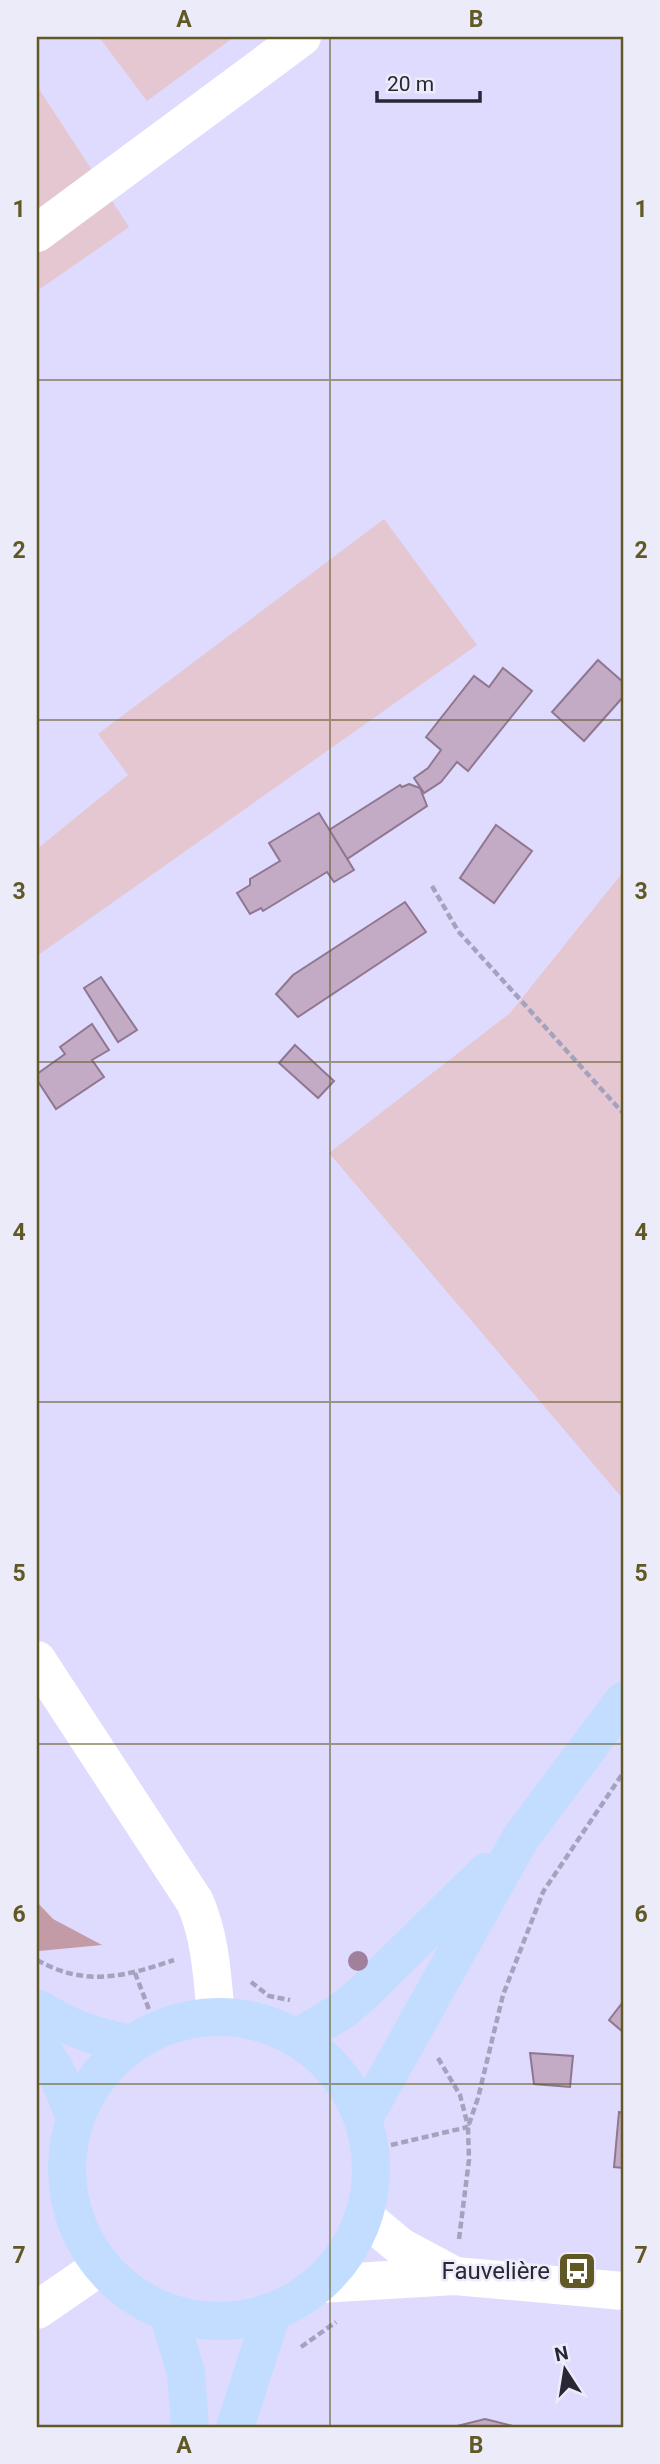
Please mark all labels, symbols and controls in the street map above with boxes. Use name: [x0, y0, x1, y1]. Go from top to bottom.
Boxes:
text: A: [176, 6, 192, 33]
text: B: [469, 6, 483, 33]
scale bar: [377, 60, 480, 104]
text: 20 m: [387, 72, 434, 96]
text: 1: [12, 196, 26, 223]
text: 1: [634, 196, 648, 223]
text: 2: [12, 537, 26, 564]
text: 2: [634, 537, 648, 564]
text: 3: [12, 878, 26, 905]
text: 3: [634, 878, 648, 905]
text: 4: [12, 1219, 26, 1246]
text: 4: [634, 1219, 648, 1246]
text: 5: [12, 1560, 26, 1587]
text: 5: [634, 1560, 648, 1587]
text: 6: [12, 1901, 26, 1928]
text: 6: [634, 1901, 648, 1928]
text: 7: [12, 2242, 26, 2269]
text: 7: [634, 2242, 648, 2269]
bus stop icon: Fauvelière: [556, 2250, 598, 2292]
place label: Fauvelière: [442, 2257, 550, 2285]
north arrow: [530, 2334, 600, 2404]
text: N: [553, 2341, 571, 2367]
text: A: [176, 2432, 192, 2459]
text: B: [469, 2432, 483, 2459]

